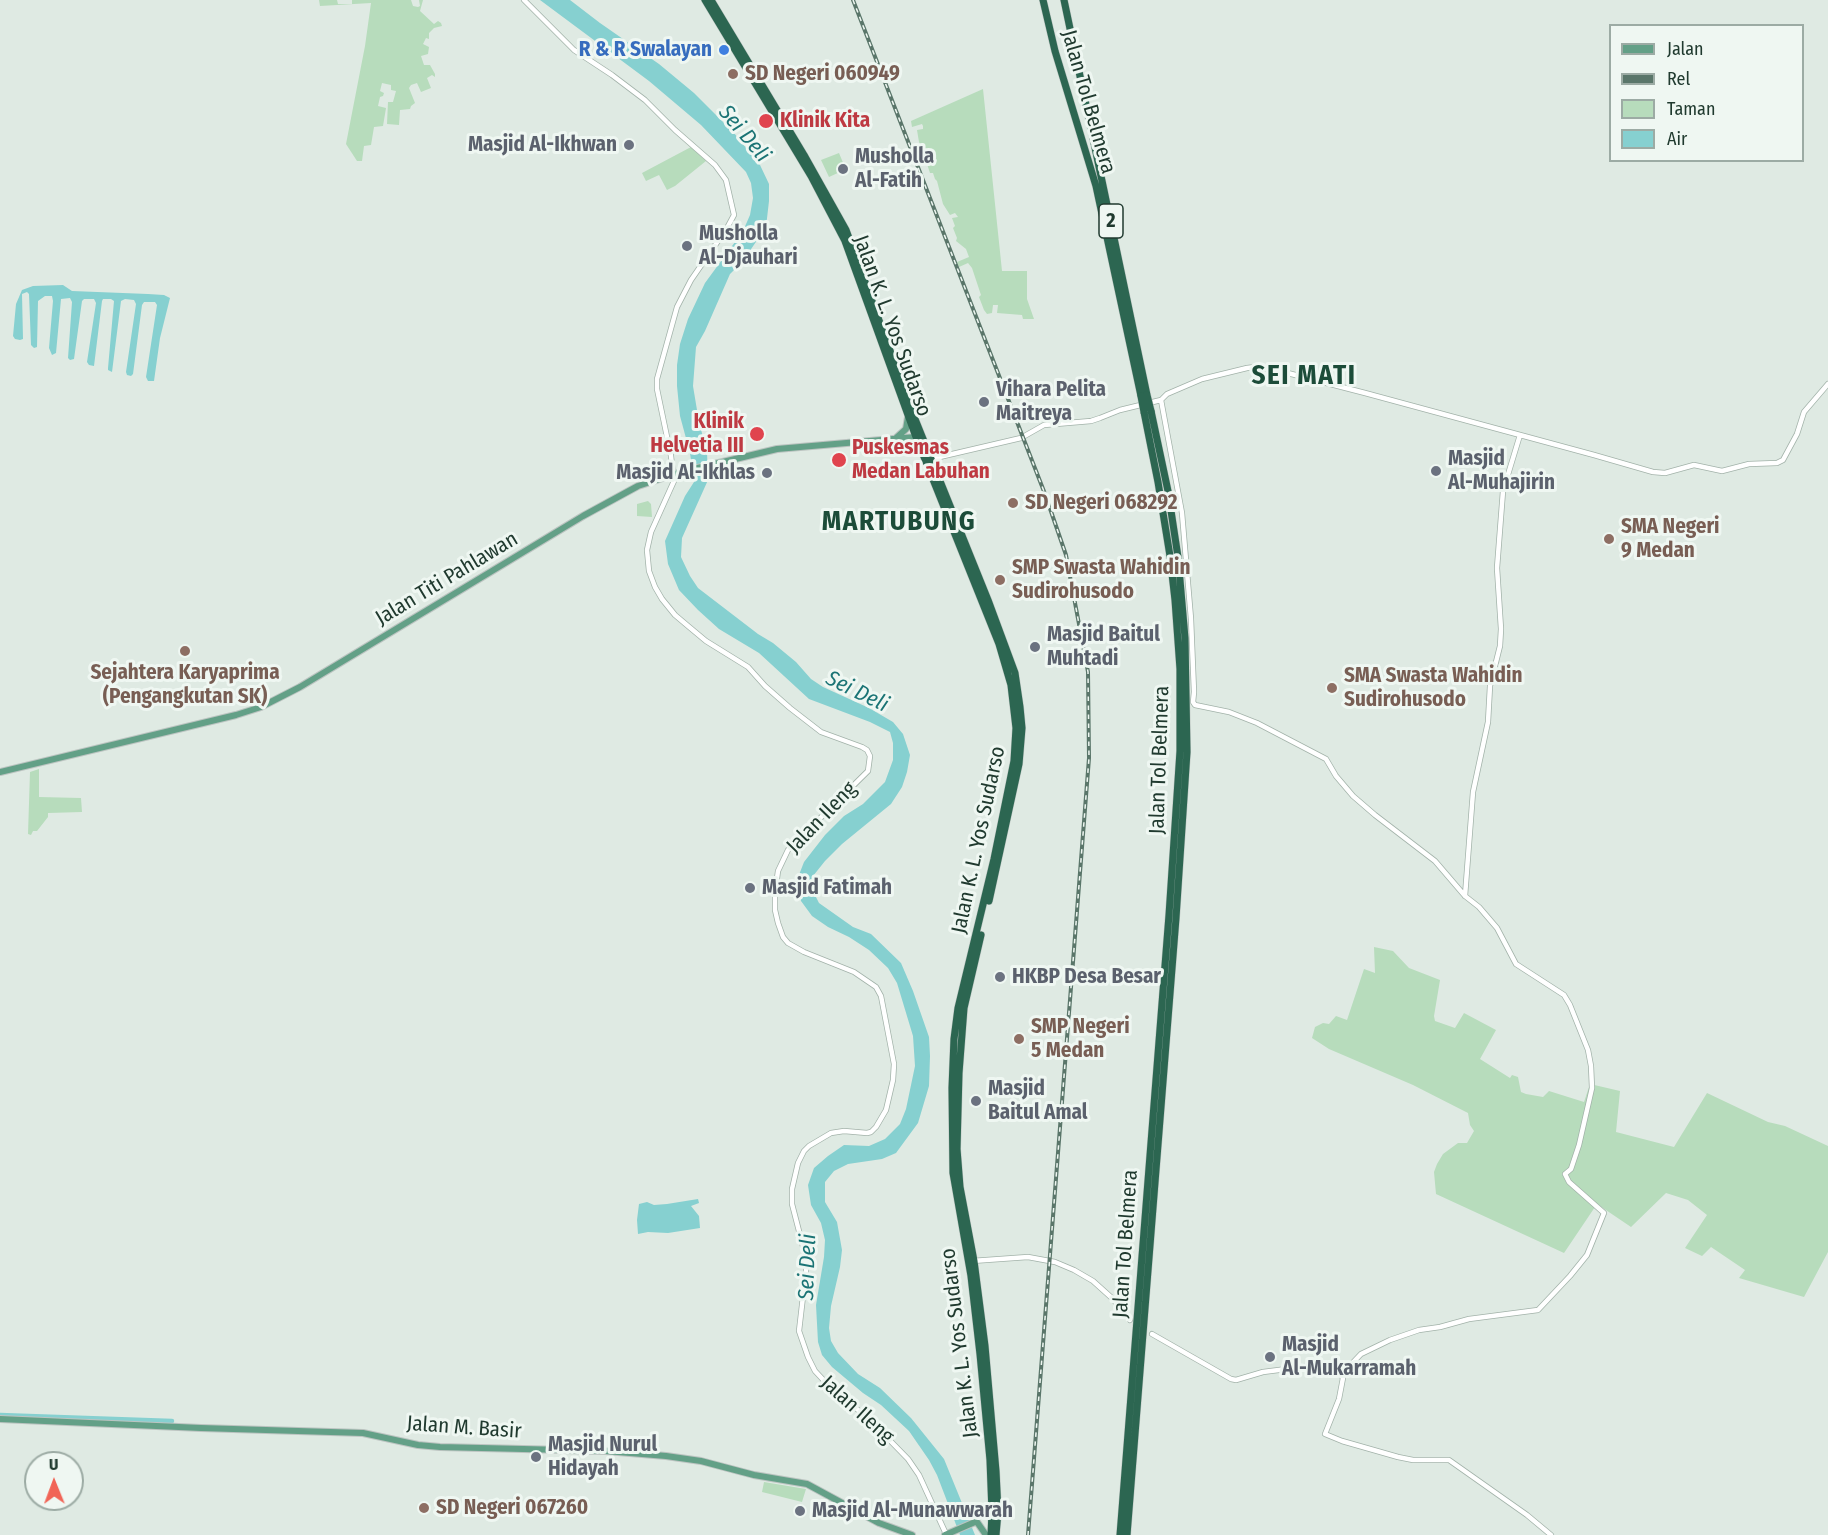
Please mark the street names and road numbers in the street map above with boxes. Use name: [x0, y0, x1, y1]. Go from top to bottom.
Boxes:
street label: Jalan Tol Belmera: [1055, 27, 1121, 177]
road number: 2: [1099, 204, 1123, 238]
street label: Jalan K. L. Yos Sudarso: [848, 232, 936, 420]
street label: Jalan Titi Pahlawan: [371, 527, 523, 631]
street label: Jalan Tol Belmera: [1145, 685, 1175, 835]
street label: Jalan K. L. Yos Sudarso: [947, 744, 1011, 936]
street label: Jalan Ileng: [782, 777, 862, 859]
street label: Jalan Tol Belmera: [1108, 1169, 1144, 1319]
street label: Jalan K. L. Yos Sudarso: [936, 1247, 984, 1439]
street label: Jalan Ileng: [815, 1371, 899, 1449]
street label: Jalan M. Basir: [406, 1411, 522, 1445]

